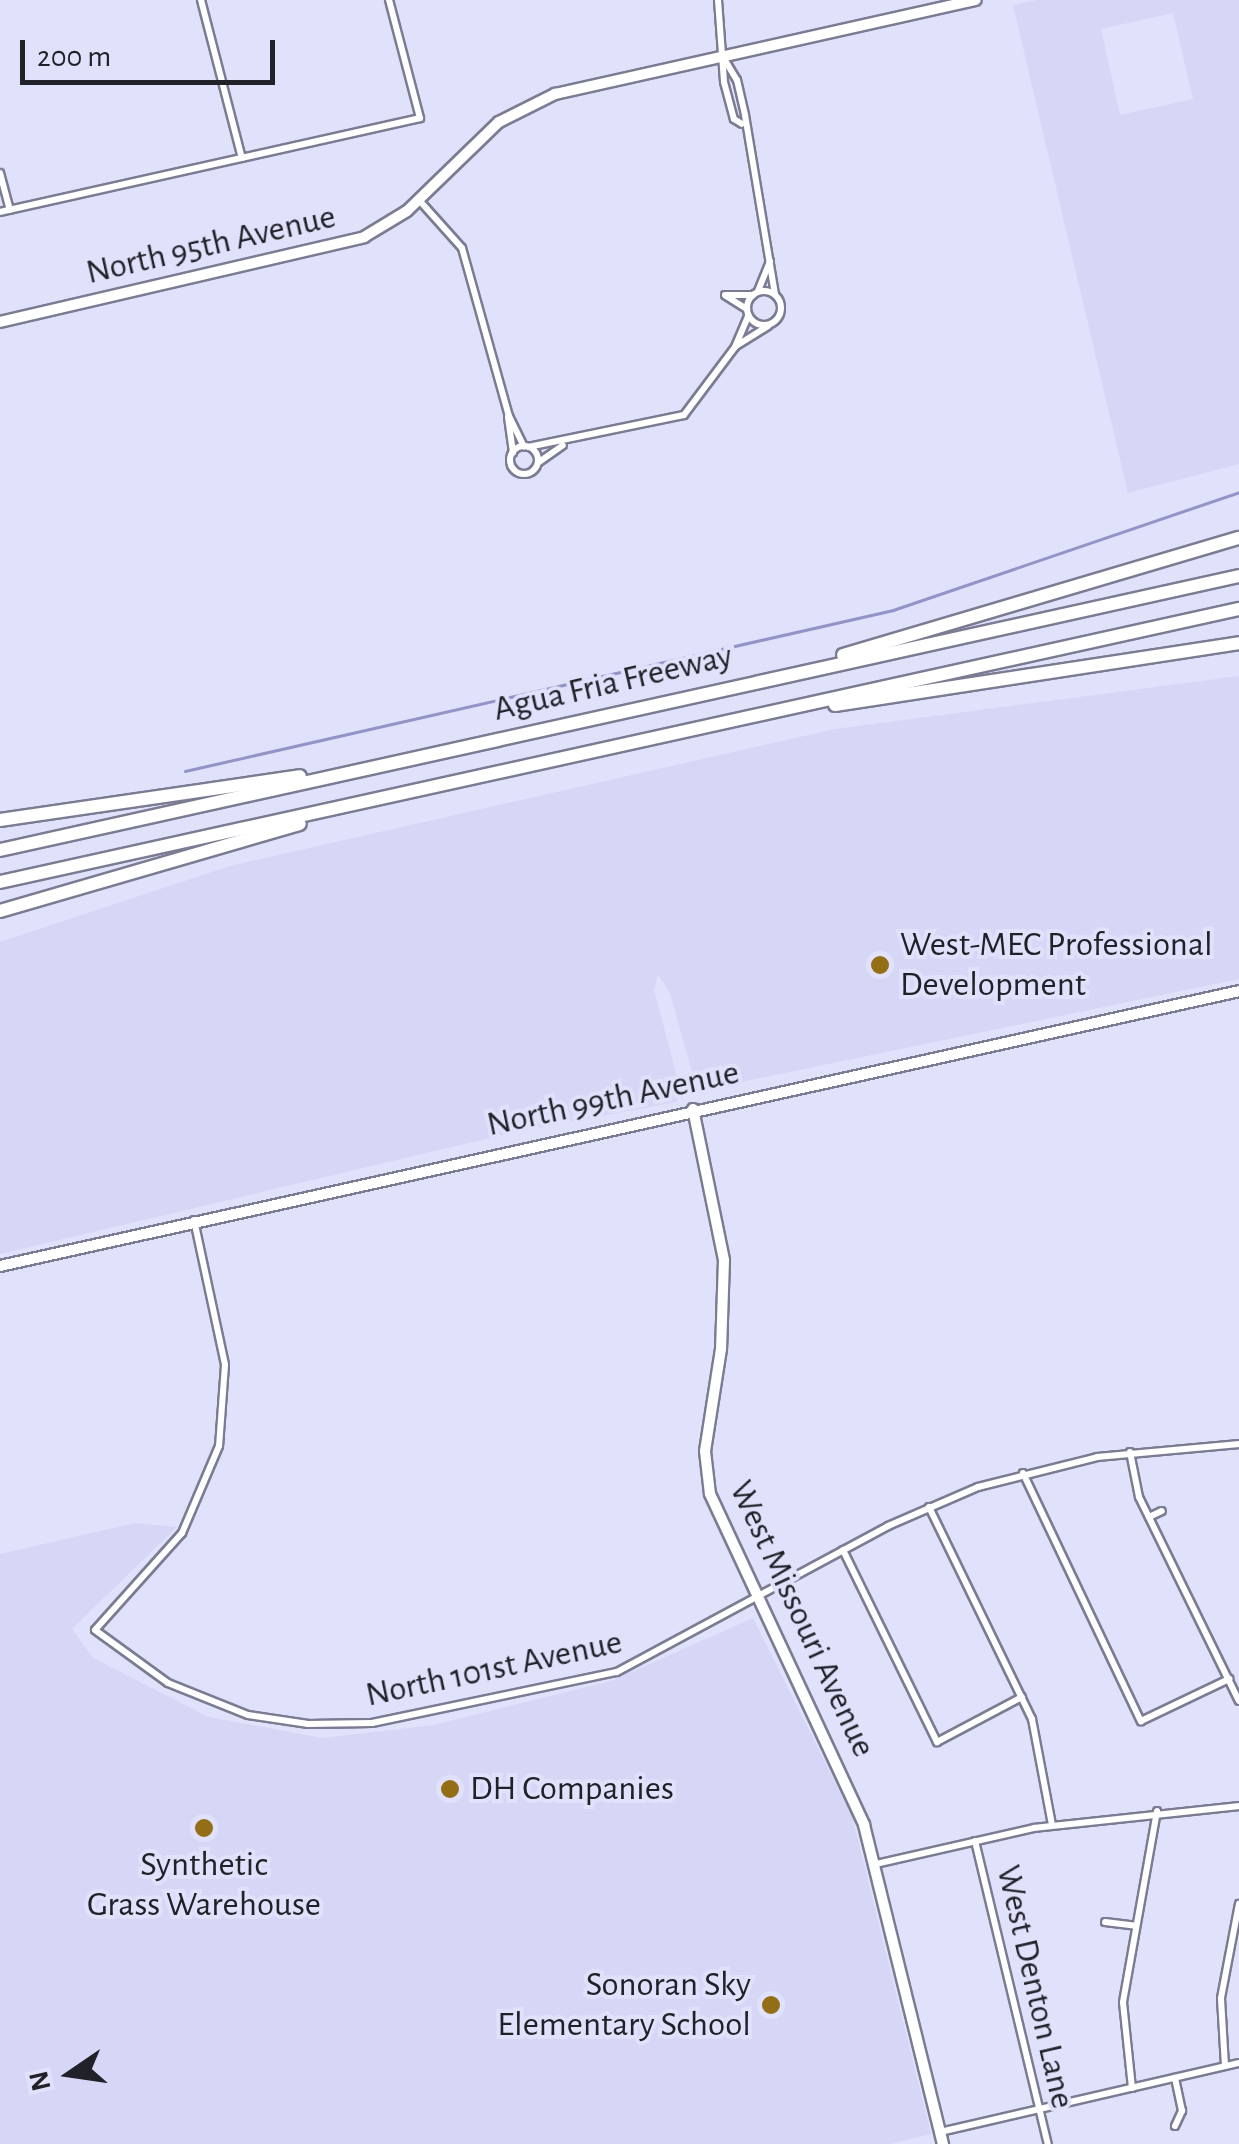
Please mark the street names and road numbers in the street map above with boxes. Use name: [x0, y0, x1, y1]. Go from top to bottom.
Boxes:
street label: North 95th Avenue: [82, 196, 340, 294]
street label: Agua Fria Freeway: [489, 635, 737, 731]
street label: North 99th Avenue: [483, 1052, 743, 1146]
street label: West Missouri Avenue: [720, 1474, 884, 1764]
street label: North 101st Avenue: [362, 1621, 626, 1717]
street label: West Denton Lane: [987, 1861, 1083, 2113]

